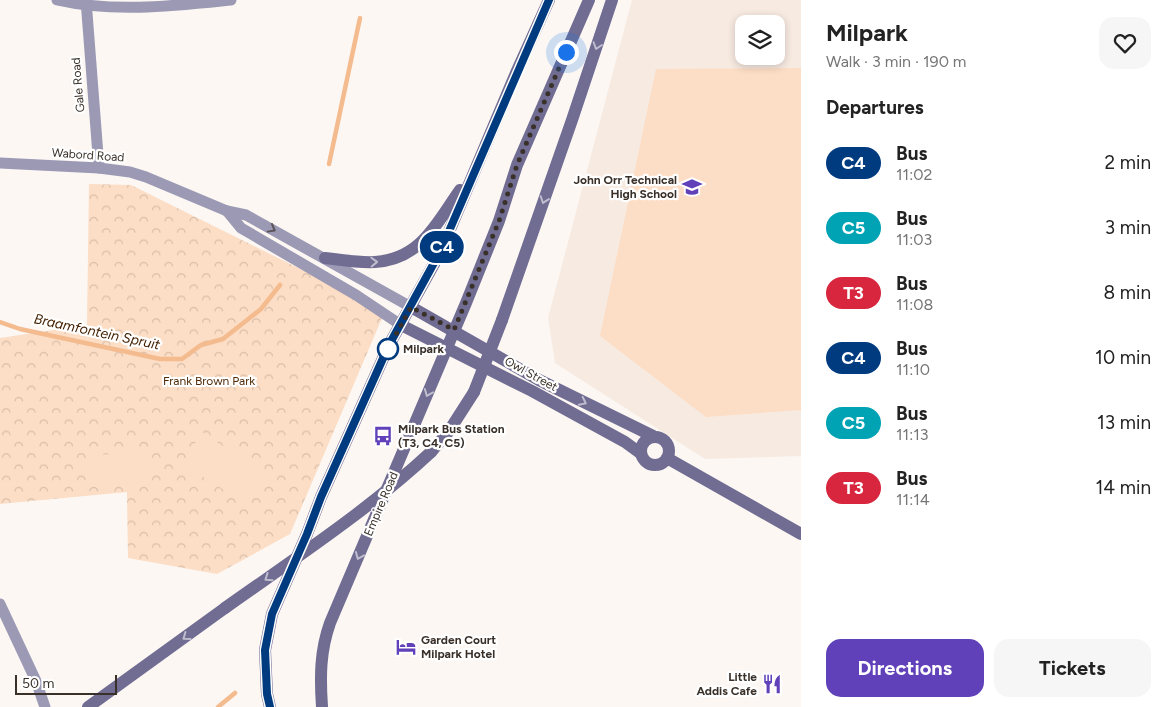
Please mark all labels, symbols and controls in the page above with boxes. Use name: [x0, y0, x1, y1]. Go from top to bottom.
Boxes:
map controls: [735, 15, 785, 65]
button: layers: [735, 15, 785, 65]
button: heart: [1099, 17, 1151, 69]
text: Milpark: [826, 18, 908, 47]
your location: [554, 40, 579, 65]
one-way arrow: [592, 42, 602, 50]
text: Walk · 3 min · 190 m: [826, 52, 967, 71]
street label: Gale Road: [69, 57, 87, 113]
text: Departures: [826, 96, 924, 119]
text: Bus: [896, 142, 927, 165]
street label: Wabord Road: [51, 145, 125, 165]
text: 2 min: [1105, 151, 1151, 174]
text: C4: [841, 152, 866, 174]
text: 11:02: [896, 165, 932, 184]
place label: John Orr Technical High School: [573, 173, 677, 201]
school or university icon: John Orr Technical High School: [681, 176, 703, 198]
one-way arrow: [540, 195, 550, 204]
text: Bus: [896, 207, 927, 230]
text: 3 min: [1105, 216, 1151, 239]
text: C5: [842, 217, 865, 239]
one-way arrow: [266, 223, 275, 233]
text: 11:03: [896, 230, 932, 249]
line badge: C4: [420, 231, 464, 263]
text: C4: [430, 236, 454, 258]
one-way arrow: [370, 256, 378, 267]
text: Bus: [896, 272, 927, 295]
text: 8 min: [1103, 281, 1151, 304]
text: T3: [843, 282, 864, 304]
text: 11:08: [896, 295, 933, 314]
water label: Braamfontein Spruit: [32, 310, 162, 354]
text: Bus: [896, 337, 927, 360]
marker: Milpark: [377, 338, 399, 360]
place label: Milpark: [403, 342, 445, 356]
text: 10 min: [1095, 346, 1151, 369]
text: C4: [841, 347, 866, 369]
street label: Owl Street: [502, 354, 560, 394]
text: 11:10: [896, 360, 930, 379]
park label: Frank Brown Park: [163, 374, 255, 388]
one-way arrow: [424, 388, 434, 397]
one-way arrow: [578, 396, 587, 406]
text: Bus: [896, 402, 927, 425]
text: 13 min: [1097, 411, 1151, 434]
text: C5: [842, 412, 865, 434]
place label: Milpark Bus Station (T3, C4, C5): [398, 422, 505, 450]
bus stop icon: Milpark Bus Station (T3, C4, C5): [372, 425, 394, 447]
text: 11:13: [896, 425, 929, 444]
text: Bus: [896, 467, 927, 490]
street label: Empire Road: [361, 470, 401, 538]
text: 14 min: [1095, 476, 1151, 499]
text: T3: [843, 477, 864, 499]
text: 11:14: [896, 490, 930, 509]
one-way arrow: [354, 551, 365, 560]
one-way arrow: [264, 572, 274, 581]
one-way arrow: [183, 631, 192, 639]
place label: Garden Court Milpark Hotel: [421, 633, 496, 661]
hotel icon: Garden Court Milpark Hotel: [395, 636, 417, 658]
button: Directions: [826, 639, 984, 697]
button: Tickets: [994, 639, 1151, 697]
place label: Little Addis Cafe: [696, 670, 757, 698]
scale bar: [15, 672, 118, 695]
restaurant icon: Little Addis Cafe: [761, 673, 783, 695]
text: 50 m: [22, 675, 54, 692]

